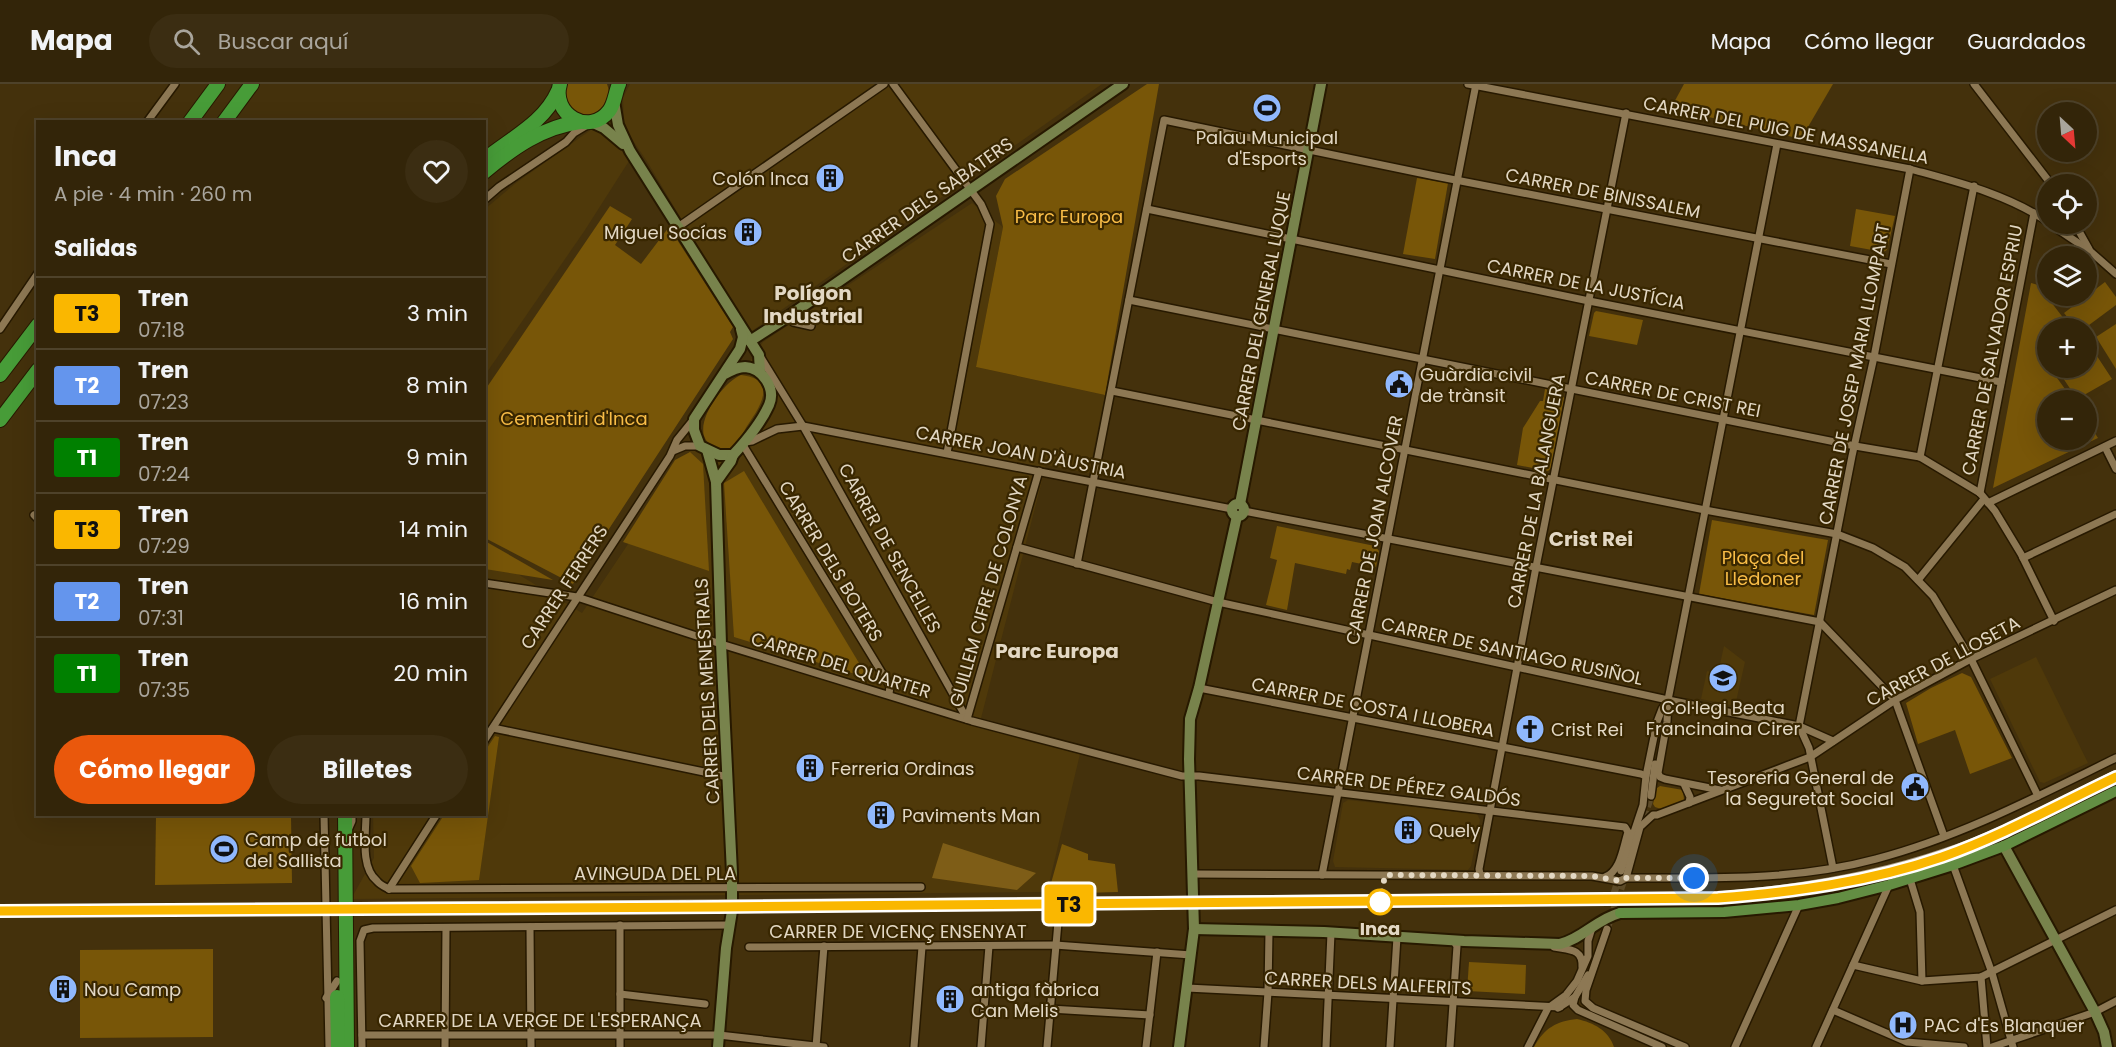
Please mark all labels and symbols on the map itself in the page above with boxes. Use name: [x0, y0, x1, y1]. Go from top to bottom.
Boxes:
street label: CARRER DEL PUIG DE MASSANELLA: [1641, 90, 1931, 170]
sports icon: Palau Municipal d'Esports: [1251, 92, 1283, 124]
north arrow: [2037, 102, 2097, 162]
place label: Palau Municipal d'Esports: [1196, 125, 1338, 171]
street label: CARRER DELS SABATERS: [836, 131, 1018, 269]
building icon: Colón Inca: [814, 162, 846, 194]
street label: CARRER DE BINISSALEM: [1503, 162, 1703, 224]
place label: Colón Inca: [712, 166, 809, 191]
street label: CARRER DEL GENERAL LUQUE: [1225, 189, 1297, 433]
park label: Parc Europa: [1015, 204, 1123, 229]
building icon: Miguel Socías: [732, 216, 764, 248]
place label: Miguel Socías: [604, 220, 727, 245]
street label: CARRER DE JOSEP MARIA LLOMPART: [1812, 221, 1896, 527]
street label: CARRER DE SALVADOR ESPRIU: [1955, 223, 2029, 477]
street label: CARRER DE LA JUSTÍCIA: [1485, 253, 1687, 315]
district label: Polígon Industrial: [763, 279, 863, 330]
place label: Guàrdia civil de trànsit: [1420, 362, 1532, 408]
street label: CARRER DE CRIST REI: [1583, 365, 1763, 423]
public building icon: Guàrdia civil de trànsit: [1383, 368, 1415, 400]
street label: CARRER DE LA BALANGUERA: [1501, 372, 1571, 610]
park label: Cementiri d'Inca: [500, 406, 648, 431]
street label: CARRER DE JOAN ALCOVER: [1339, 413, 1409, 647]
street label: CARRER JOAN D'ÀUSTRIA: [914, 419, 1128, 485]
street label: CARRER DE SENCELLES: [833, 459, 947, 637]
street label: GUILLEM CIFRE DE COLONYA: [943, 472, 1033, 710]
street label: CARRER DELS BOTERS: [773, 476, 889, 646]
street label: CARRER FERRERS: [514, 520, 614, 654]
district label: Crist Rei: [1549, 525, 1633, 553]
park label: Plaça del Lledoner: [1722, 545, 1804, 591]
street label: CARRER DELS MENESTRALS: [689, 577, 725, 805]
street label: CARRER DE LLOSETA: [1862, 610, 2024, 712]
street label: CARRER DE SANTIAGO RUSIÑOL: [1379, 611, 1645, 691]
street label: CARRER DEL QUARTER: [748, 626, 934, 704]
district label: Parc Europa: [995, 637, 1119, 665]
school or university icon: Col·legi Beata Francinaina Cirer: [1707, 662, 1739, 694]
street label: CARRER DE COSTA I LLOBERA: [1249, 671, 1497, 743]
place label: Col·legi Beata Francinaina Cirer: [1646, 695, 1800, 741]
church icon: Crist Rei: [1514, 713, 1546, 745]
place label: Crist Rei: [1551, 717, 1623, 742]
building icon: Ferreria Ordinas: [794, 752, 826, 784]
place label: Ferreria Ordinas: [831, 756, 974, 781]
street label: CARRER DE PÉREZ GALDÓS: [1296, 760, 1522, 812]
place label: Tesoreria General de la Seguretat Social: [1707, 765, 1894, 811]
public building icon: Tesoreria General de la Seguretat Social: [1899, 771, 1931, 803]
building icon: Paviments Man: [865, 799, 897, 831]
place label: Paviments Man: [902, 803, 1040, 828]
building icon: Quely: [1392, 814, 1424, 846]
place label: Quely: [1429, 818, 1480, 843]
place label: Camp de futbol del Sallista: [245, 827, 387, 873]
sports icon: Camp de futbol del Sallista: [208, 833, 240, 865]
street label: AVINGUDA DEL PLA: [574, 861, 736, 886]
your location: [1679, 863, 1709, 893]
line badge: T3: [1042, 884, 1096, 924]
marker: Inca: [1367, 889, 1393, 915]
place label: Inca: [1360, 916, 1400, 941]
street label: CARRER DE VICENÇ ENSENYAT: [769, 919, 1027, 944]
street label: CARRER DELS MALFERITS: [1264, 965, 1472, 1001]
building icon: Nou Camp: [47, 973, 79, 1005]
place label: Nou Camp: [84, 977, 181, 1002]
place label: antiga fàbrica Can Melis: [971, 977, 1099, 1023]
building icon: antiga fàbrica Can Melis: [934, 983, 966, 1015]
street label: CARRER DE LA VERGE DE L'ESPERANÇA: [378, 1008, 702, 1033]
hospital icon: PAC d'Es Blanquer: [1887, 1009, 1919, 1041]
place label: PAC d'Es Blanquer: [1924, 1013, 2085, 1038]

